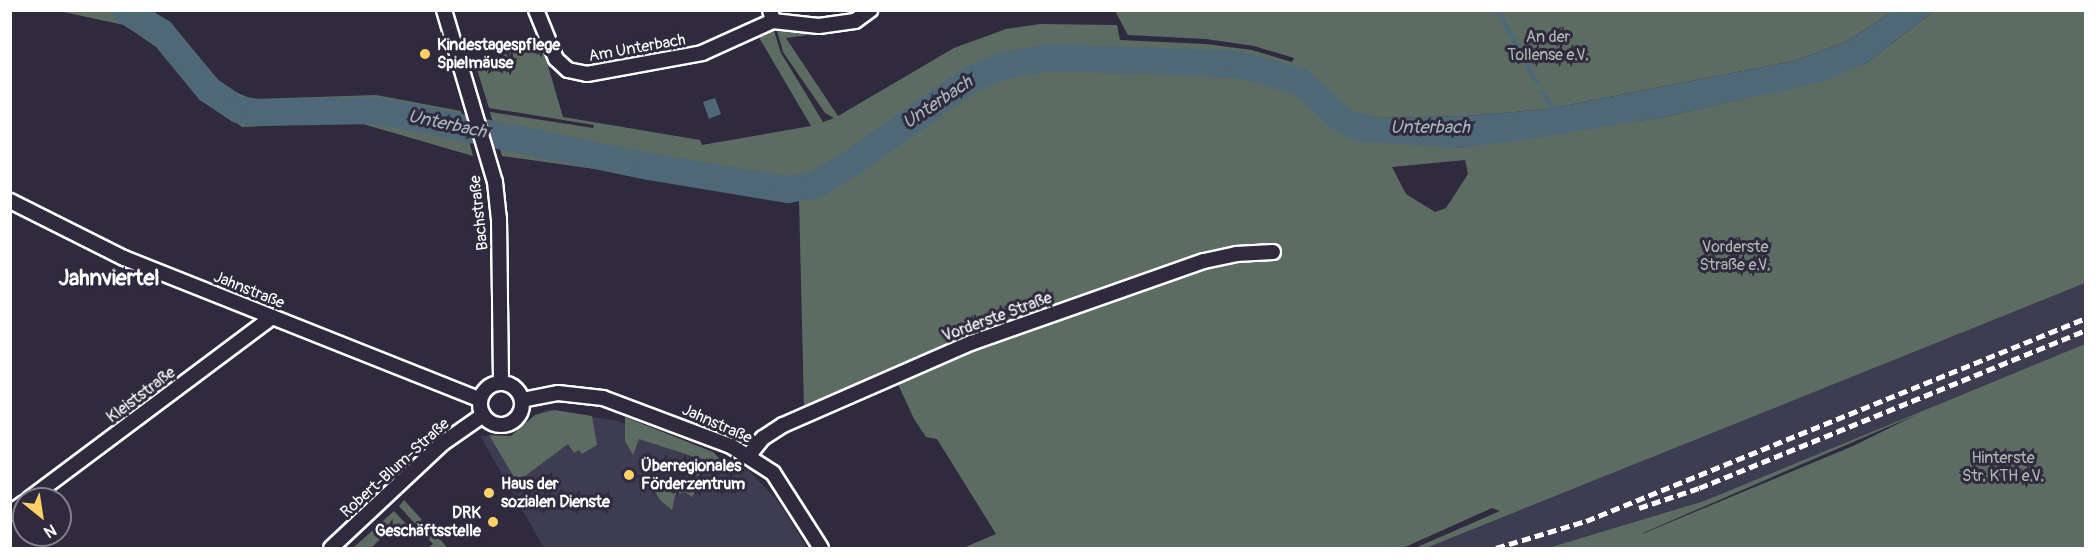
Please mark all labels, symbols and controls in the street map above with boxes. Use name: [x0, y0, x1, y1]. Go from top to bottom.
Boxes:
park label: An der Tollense e.V.: [1507, 27, 1589, 65]
street label: Am Unterbach: [587, 30, 687, 66]
place label: Kindestagespflege Spielmäuse: [437, 35, 560, 73]
marker: Kindestagespflege Spielmäuse: [418, 47, 432, 61]
water label: Unterbach: [899, 72, 977, 134]
water label: Unterbach: [406, 106, 488, 144]
water label: Unterbach: [1390, 117, 1470, 139]
street label: Bachstraße: [466, 174, 492, 252]
park label: Vorderste Straße e.V.: [1699, 237, 1771, 275]
district label: Jahnviertel: [58, 266, 160, 292]
street label: Jahnstraße: [211, 267, 287, 313]
street label: Vorderste Straße: [939, 288, 1055, 346]
street label: Kleiststraße: [103, 363, 179, 427]
street label: Jahnstraße: [679, 400, 755, 448]
street label: Robert-Blum-Straße: [337, 414, 453, 522]
park label: Hinterste Str. KTH e.V.: [1962, 448, 2044, 486]
place label: Überregionales Förderzentrum: [641, 456, 745, 494]
marker: Überregionales Förderzentrum: [622, 468, 636, 482]
place label: Haus der sozialen Dienste: [501, 474, 610, 512]
marker: Haus der sozialen Dienste: [482, 486, 496, 500]
north arrow: [12, 487, 72, 547]
place label: DRK Geschäftsstelle: [375, 503, 481, 541]
marker: DRK Geschäftsstelle: [486, 515, 500, 529]
text: N: [40, 519, 60, 542]

